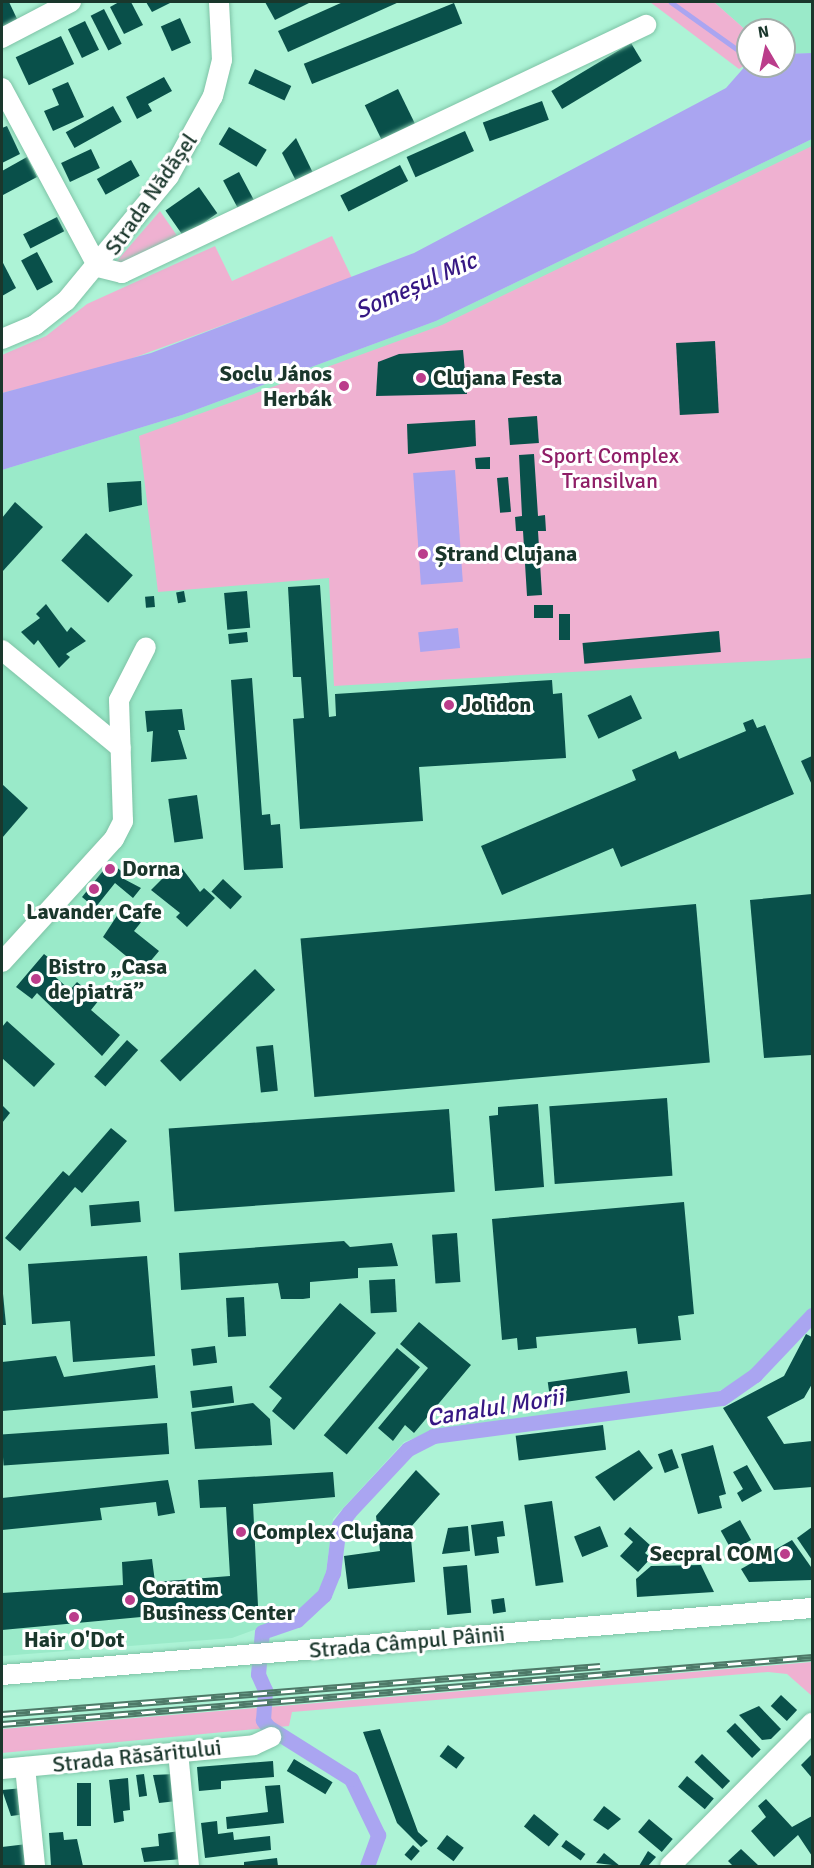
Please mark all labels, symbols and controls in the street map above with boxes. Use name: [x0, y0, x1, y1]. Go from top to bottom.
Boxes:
north arrow: [736, 18, 796, 78]
text: N: [756, 21, 771, 43]
street label: Strada Nădășel: [99, 128, 203, 260]
water label: Someșul Mic: [351, 246, 481, 326]
place label: Soclu János Herbák: [220, 360, 332, 412]
place label: Clujana Festa: [433, 365, 562, 391]
marker: Clujana Festa: [414, 371, 428, 385]
marker: Soclu János Herbák: [337, 379, 351, 393]
park label: Sport Complex Transilvan: [541, 442, 679, 494]
place label: Ștrand Clujana: [435, 541, 577, 567]
marker: Ștrand Clujana: [416, 547, 430, 561]
place label: Jolidon: [461, 692, 531, 718]
marker: Jolidon: [442, 698, 456, 712]
place label: Dorna: [122, 856, 180, 882]
marker: Dorna: [103, 862, 117, 876]
marker: Lavander Cafe: [87, 882, 101, 896]
place label: Lavander Cafe: [26, 899, 162, 925]
place label: Bistro „Casa de piatră”: [48, 953, 167, 1004]
marker: Bistro „Casa de piatră”: [29, 972, 43, 986]
water label: Canalul Morii: [425, 1383, 565, 1433]
place label: Complex Clujana: [253, 1519, 414, 1545]
marker: Complex Clujana: [234, 1525, 248, 1539]
place label: Secpral COM: [650, 1541, 773, 1567]
marker: Secpral COM: [778, 1547, 792, 1561]
place label: Coratim Business Center: [142, 1574, 295, 1626]
marker: Coratim Business Center: [123, 1593, 137, 1607]
marker: Hair O'Dot: [67, 1610, 81, 1624]
street label: Strada Câmpul Pâinii: [308, 1620, 506, 1664]
place label: Hair O'Dot: [24, 1627, 124, 1653]
street label: Strada Răsăritului: [51, 1734, 223, 1778]

